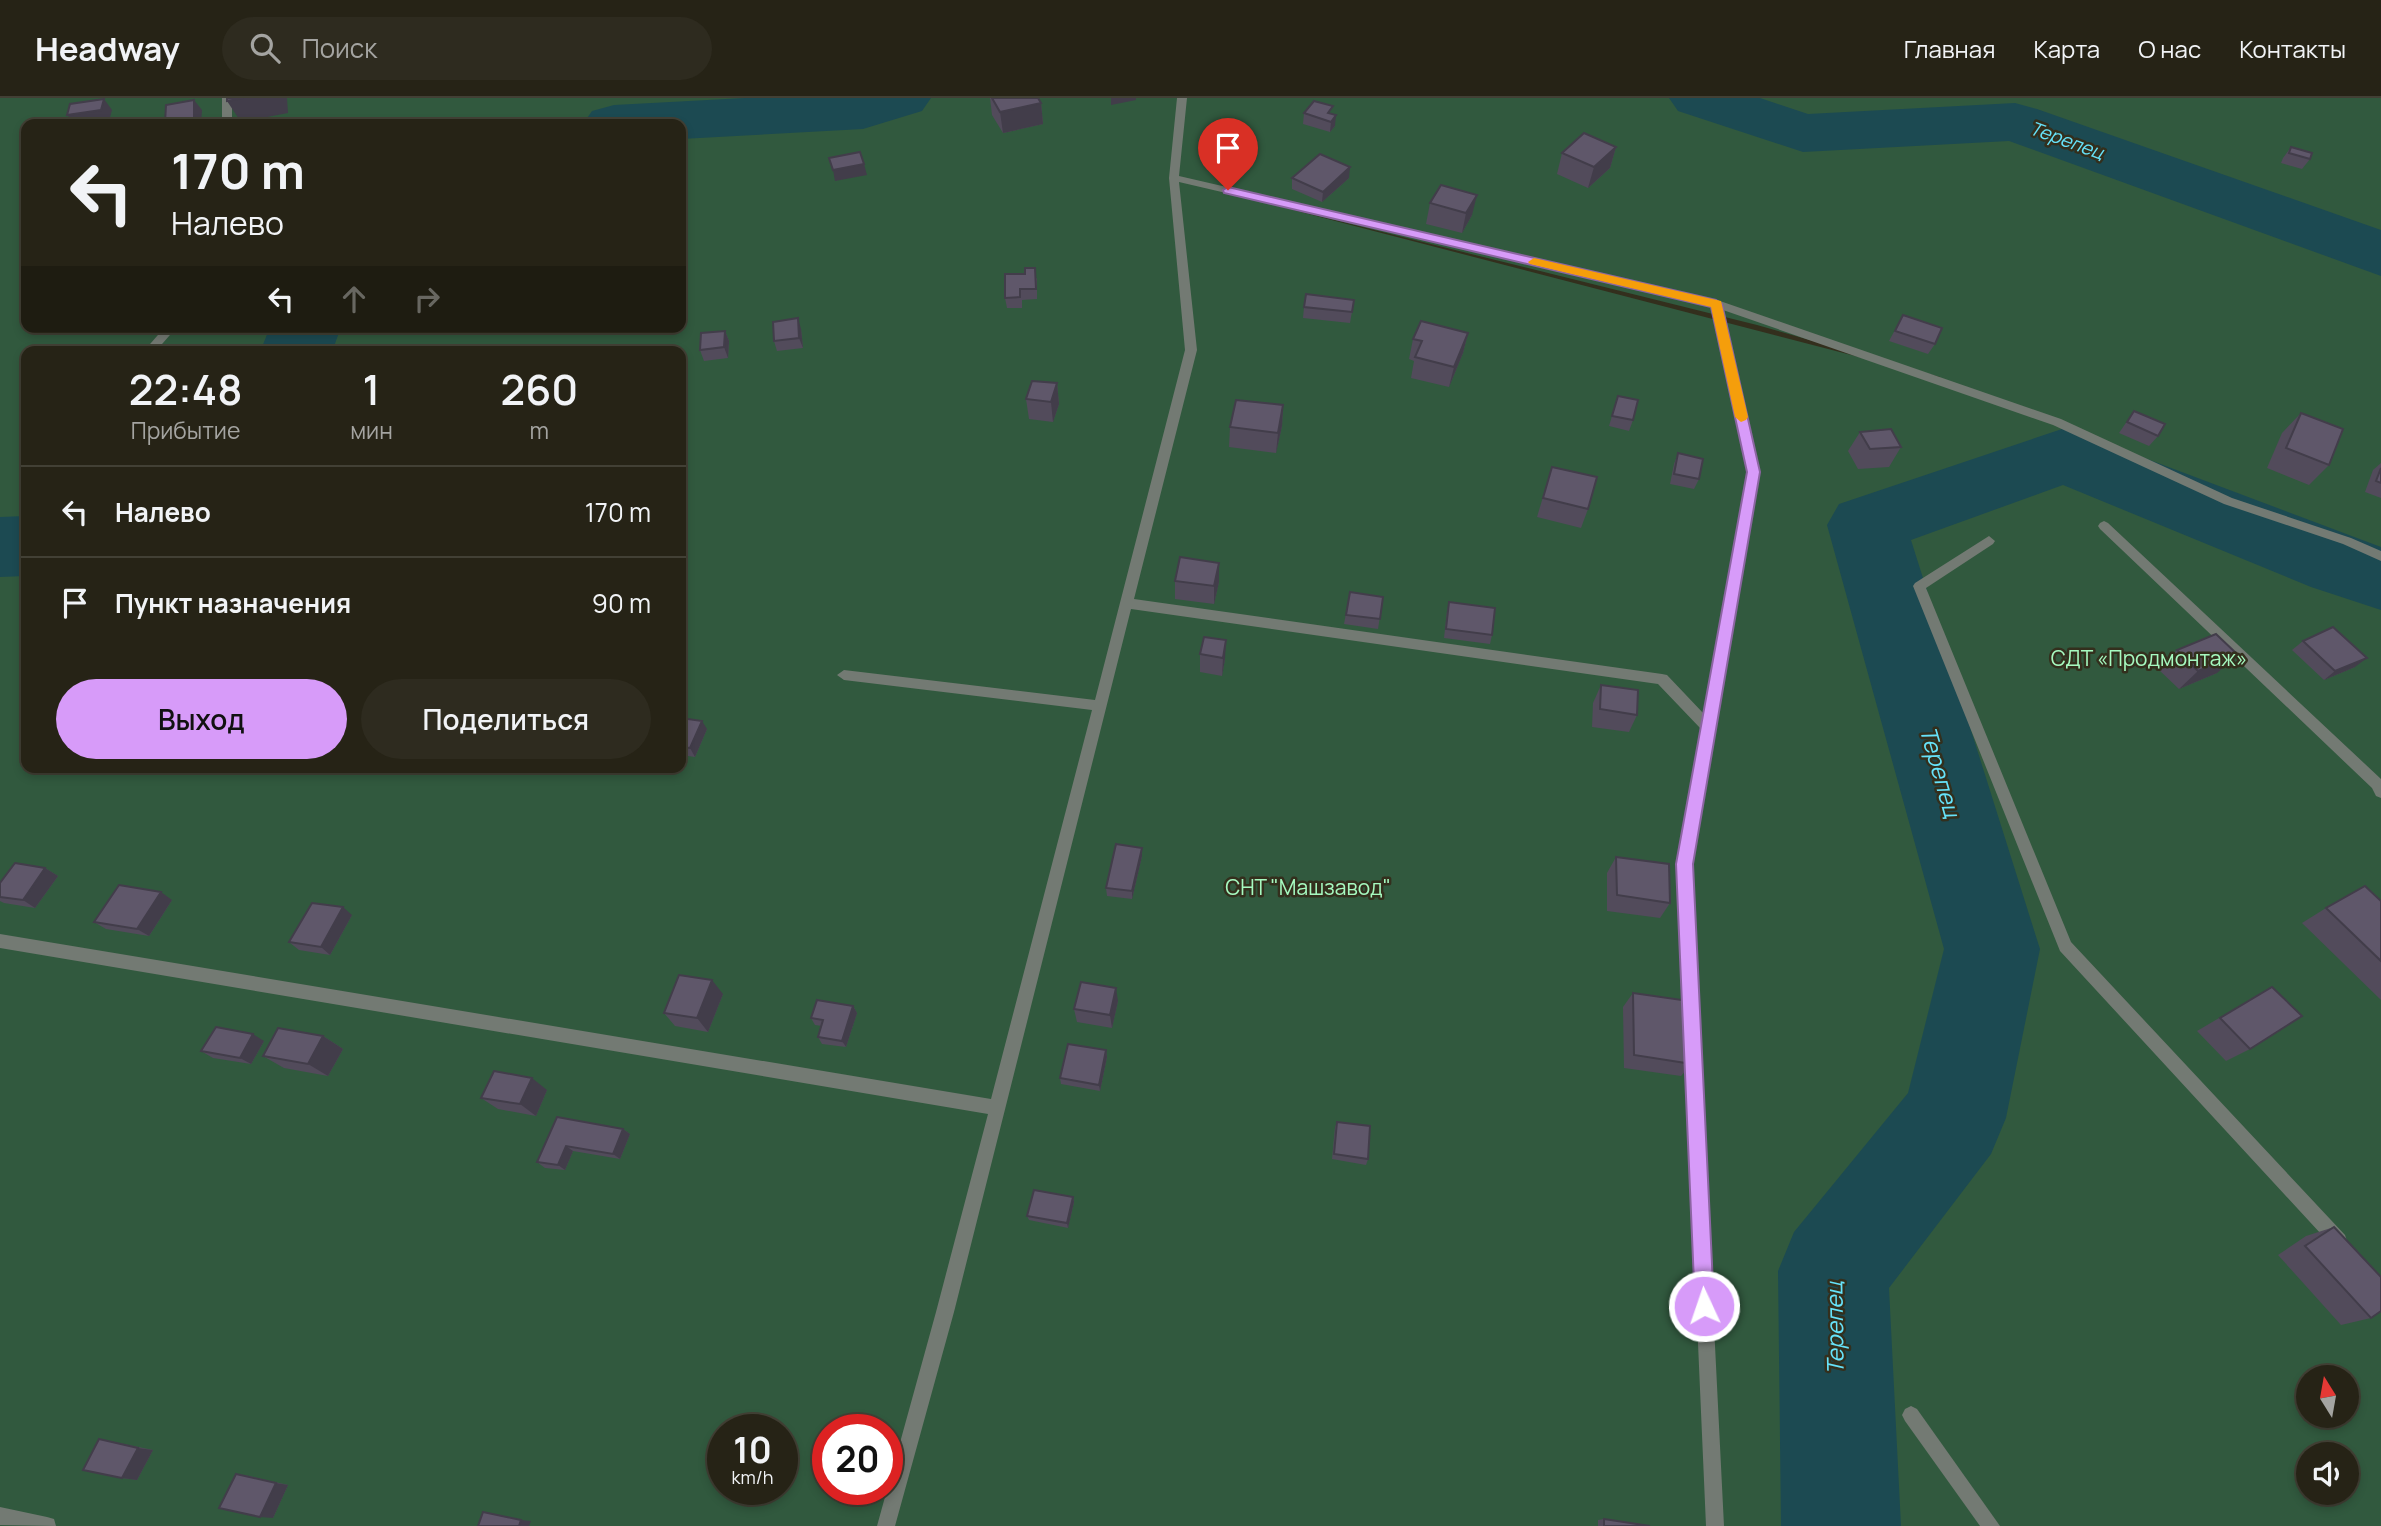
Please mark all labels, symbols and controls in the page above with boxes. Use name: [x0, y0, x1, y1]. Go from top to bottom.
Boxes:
search box: [222, 17, 712, 80]
text: Headway: [35, 26, 180, 71]
icon: search: [246, 29, 284, 67]
text: Поиск: [302, 30, 377, 66]
text: Главная: [1904, 32, 1995, 65]
text: Карта: [2033, 32, 2100, 65]
text: О нас: [2138, 32, 2201, 65]
text: Контакты: [2239, 32, 2346, 65]
water label: Терепец: [2026, 115, 2109, 166]
pin: [1198, 118, 1258, 190]
icon: arrive: [1209, 129, 1247, 167]
text: 170 m: [171, 137, 305, 204]
icon: left: [56, 147, 147, 238]
text: Налево: [171, 201, 284, 245]
icon: left: [262, 280, 300, 318]
icon: ahead: [335, 280, 373, 318]
icon: right: [408, 280, 446, 318]
text: 22:48: [129, 360, 242, 418]
text: 1: [363, 360, 380, 418]
text: 260: [501, 360, 578, 418]
text: Прибытие: [131, 414, 240, 446]
text: мин: [350, 414, 393, 446]
text: m: [530, 414, 549, 446]
icon: left: [56, 493, 94, 531]
text: Налево: [115, 494, 211, 530]
text: 170 m: [585, 494, 651, 530]
icon: arrive: [56, 584, 94, 622]
text: Пункт назначения: [115, 585, 351, 621]
text: 90 m: [592, 585, 651, 621]
park label: СДТ «Продмонтаж»: [2051, 644, 2247, 672]
button: Выход: [56, 679, 347, 759]
button: Поделиться: [361, 679, 651, 759]
water label: Терепец: [1913, 722, 1969, 822]
park label: СНТ "Машзавод": [1225, 873, 1391, 901]
position arrow: [1667, 1269, 1741, 1343]
water label: Терепец: [1817, 1280, 1851, 1375]
north arrow: [2296, 1365, 2359, 1428]
map controls: [2296, 1365, 2359, 1505]
speed limit sign: 20: [812, 1414, 903, 1505]
text: 10: [733, 1426, 772, 1474]
button: sound: [2296, 1442, 2359, 1505]
text: km/h: [732, 1465, 773, 1489]

